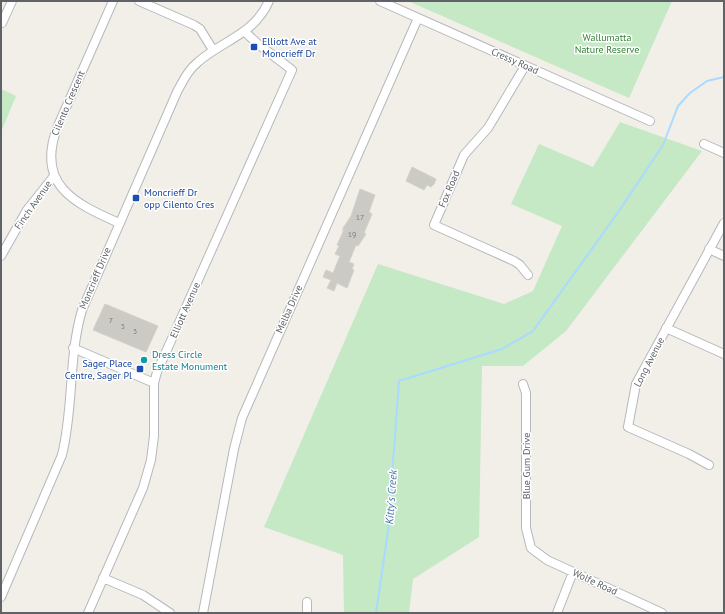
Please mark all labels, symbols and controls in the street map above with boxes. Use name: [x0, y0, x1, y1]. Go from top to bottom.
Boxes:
park label: Wallumatta Nature Reserve: [575, 31, 639, 56]
place label: Elliott Ave at Moncrieff Dr: [262, 35, 317, 60]
marker: Elliott Ave at Moncrieff Dr: [249, 42, 259, 52]
street label: Cressy Road: [489, 45, 541, 77]
street label: Cilento Crescent: [48, 68, 88, 138]
street label: Fox Road: [435, 169, 463, 209]
street label: Finch Avenue: [11, 178, 55, 232]
place label: Moncrieff Dr opp Cilento Cres: [144, 186, 214, 211]
marker: Moncrieff Dr opp Cilento Cres: [131, 193, 141, 203]
house number: 17: [356, 212, 364, 222]
house number: 19: [348, 229, 356, 239]
street label: Moncrieff Drive: [76, 245, 114, 311]
street label: Elliott Avenue: [167, 280, 203, 340]
street label: Melba Drive: [273, 283, 305, 335]
house number: 7: [109, 315, 113, 325]
house number: 5: [121, 321, 125, 331]
house number: 3: [133, 326, 137, 336]
street label: Long Avenue: [631, 335, 667, 389]
place label: Dress Circle Estate Monument: [152, 348, 228, 373]
marker: Dress Circle Estate Monument: [139, 355, 149, 365]
place label: Sager Place Centre, Sager Pl: [65, 357, 132, 382]
marker: Sager Place Centre, Sager Pl: [135, 364, 145, 374]
street label: Blue Gum Drive: [520, 433, 533, 499]
water label: Kitty's Creek: [382, 468, 400, 525]
street label: Wolfe Road: [570, 566, 620, 598]

